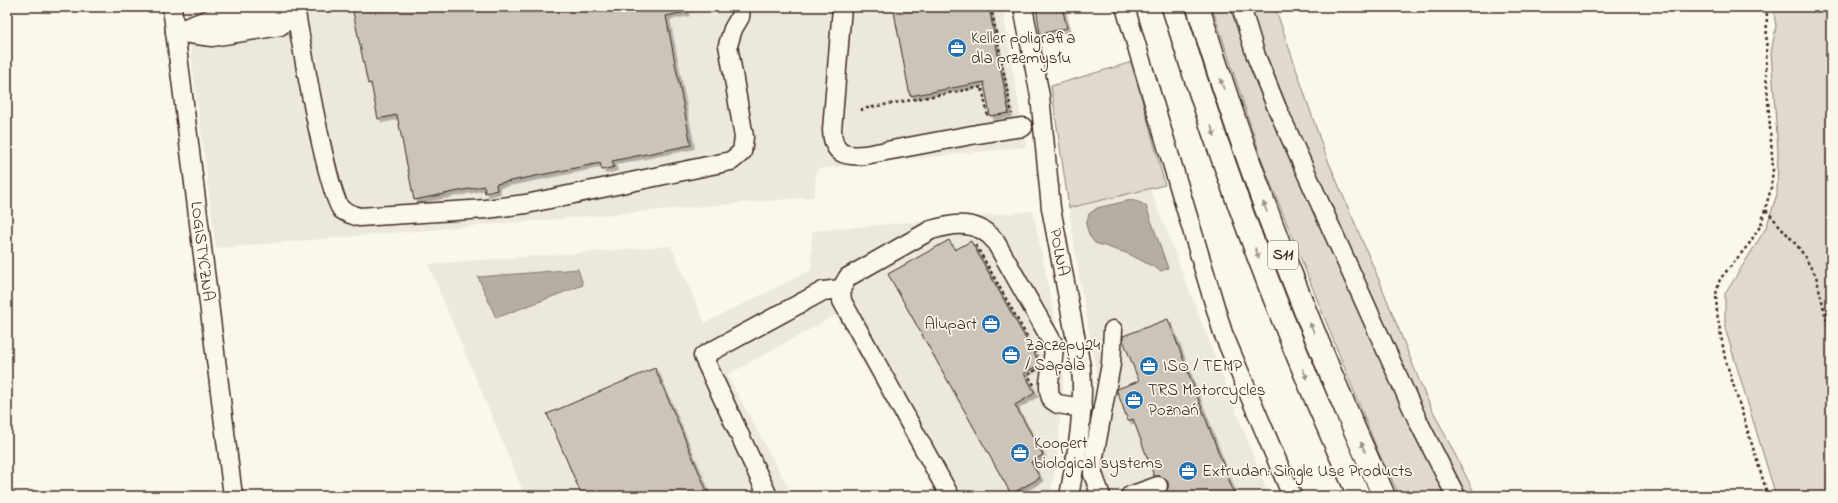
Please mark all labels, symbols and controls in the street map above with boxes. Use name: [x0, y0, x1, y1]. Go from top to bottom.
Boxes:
place label: Keller poligrafia dla przemysłu: [971, 26, 1075, 72]
office icon: Keller poligrafia dla przemysłu: [946, 37, 968, 59]
one-way arrow: [1219, 78, 1225, 90]
one-way arrow: [1210, 125, 1216, 137]
street label: LOGISTYCZNA: [184, 200, 221, 302]
one-way arrow: [1261, 200, 1267, 212]
street label: POLNA: [1043, 226, 1076, 278]
road number: S11: [1268, 241, 1298, 269]
one-way arrow: [1255, 248, 1261, 260]
place label: Alupart: [925, 312, 977, 337]
office icon: Alupart: [980, 313, 1002, 335]
one-way arrow: [1309, 322, 1315, 333]
place label: Zaczepy24 / Sapala: [1025, 333, 1100, 378]
office icon: Zaczepy24 / Sapala: [1000, 344, 1022, 366]
place label: ISO / TEMP: [1163, 354, 1242, 379]
office icon: ISO / TEMP: [1138, 355, 1160, 377]
one-way arrow: [1302, 368, 1308, 380]
place label: TRS Motorcycles Poznań: [1148, 378, 1265, 423]
office icon: TRS Motorcycles Poznań: [1123, 389, 1145, 411]
place label: Koopert biological systems: [1034, 431, 1163, 478]
office icon: Koopert biological systems: [1009, 442, 1031, 464]
one-way arrow: [1360, 442, 1366, 453]
place label: Extrudan: Single Use Products: [1202, 459, 1413, 486]
office icon: Extrudan: Single Use Products: [1177, 460, 1199, 482]

